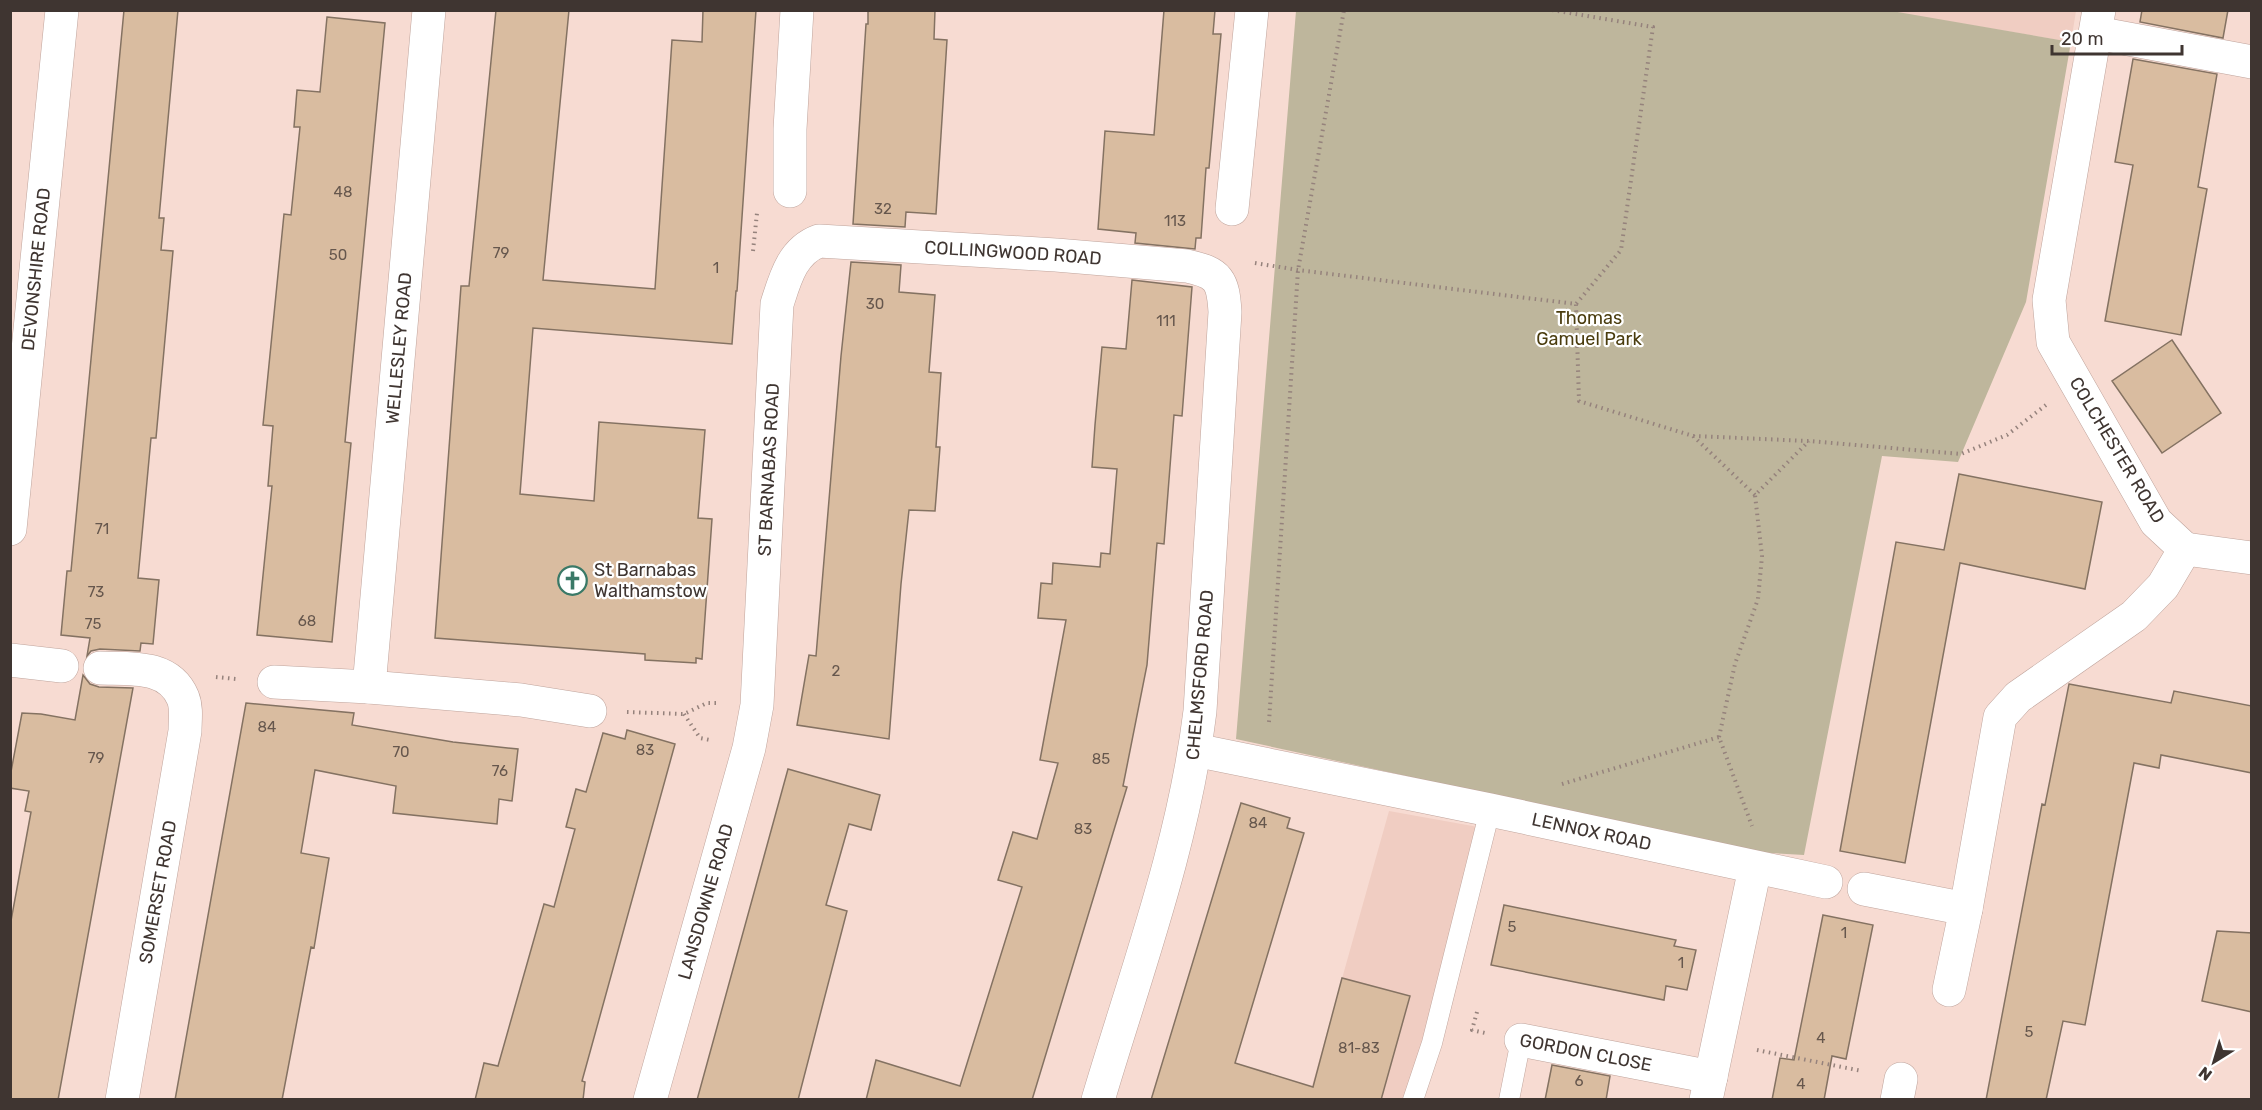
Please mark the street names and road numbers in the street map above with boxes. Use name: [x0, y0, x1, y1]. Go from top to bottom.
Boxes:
street label: DEVONSHIRE ROAD: [17, 187, 55, 352]
street label: COLLINGWOOD ROAD: [924, 236, 1103, 270]
street label: WELLESLEY ROAD: [381, 271, 417, 425]
street label: COLCHESTER ROAD: [2065, 373, 2169, 527]
street label: ST BARNABAS ROAD: [753, 383, 784, 557]
street label: CHELMSFORD ROAD: [1182, 589, 1218, 761]
street label: LENNOX ROAD: [1530, 808, 1654, 855]
street label: SOMERSET ROAD: [135, 819, 181, 965]
street label: LANSDOWNE ROAD: [673, 821, 738, 982]
street label: GORDON CLOSE: [1518, 1029, 1654, 1076]

